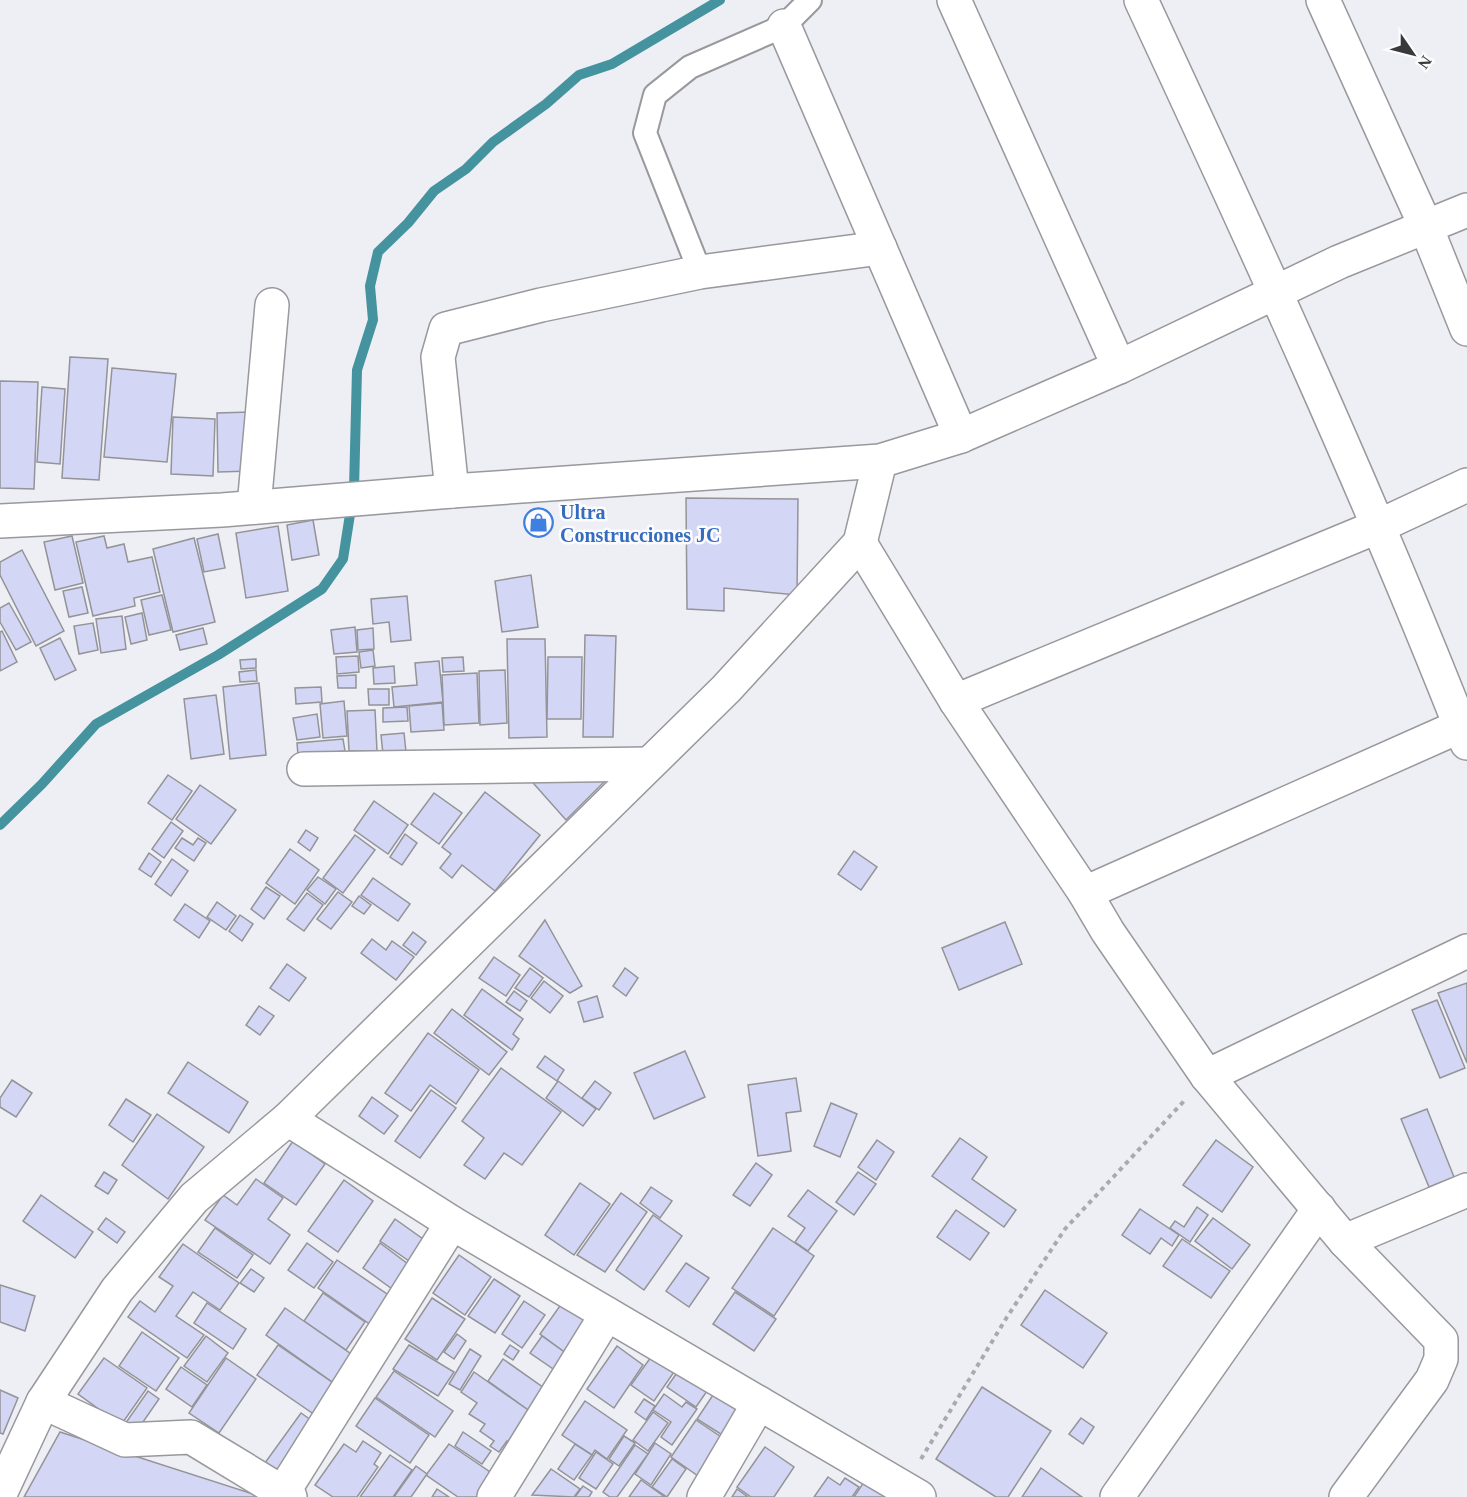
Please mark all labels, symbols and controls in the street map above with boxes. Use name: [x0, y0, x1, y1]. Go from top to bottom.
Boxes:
north arrow: [1383, 24, 1443, 84]
text: N: [1414, 53, 1435, 72]
place label: Ultra Construcciones JC: [560, 501, 721, 546]
shop icon: Ultra Construcciones JC: [523, 507, 555, 539]

